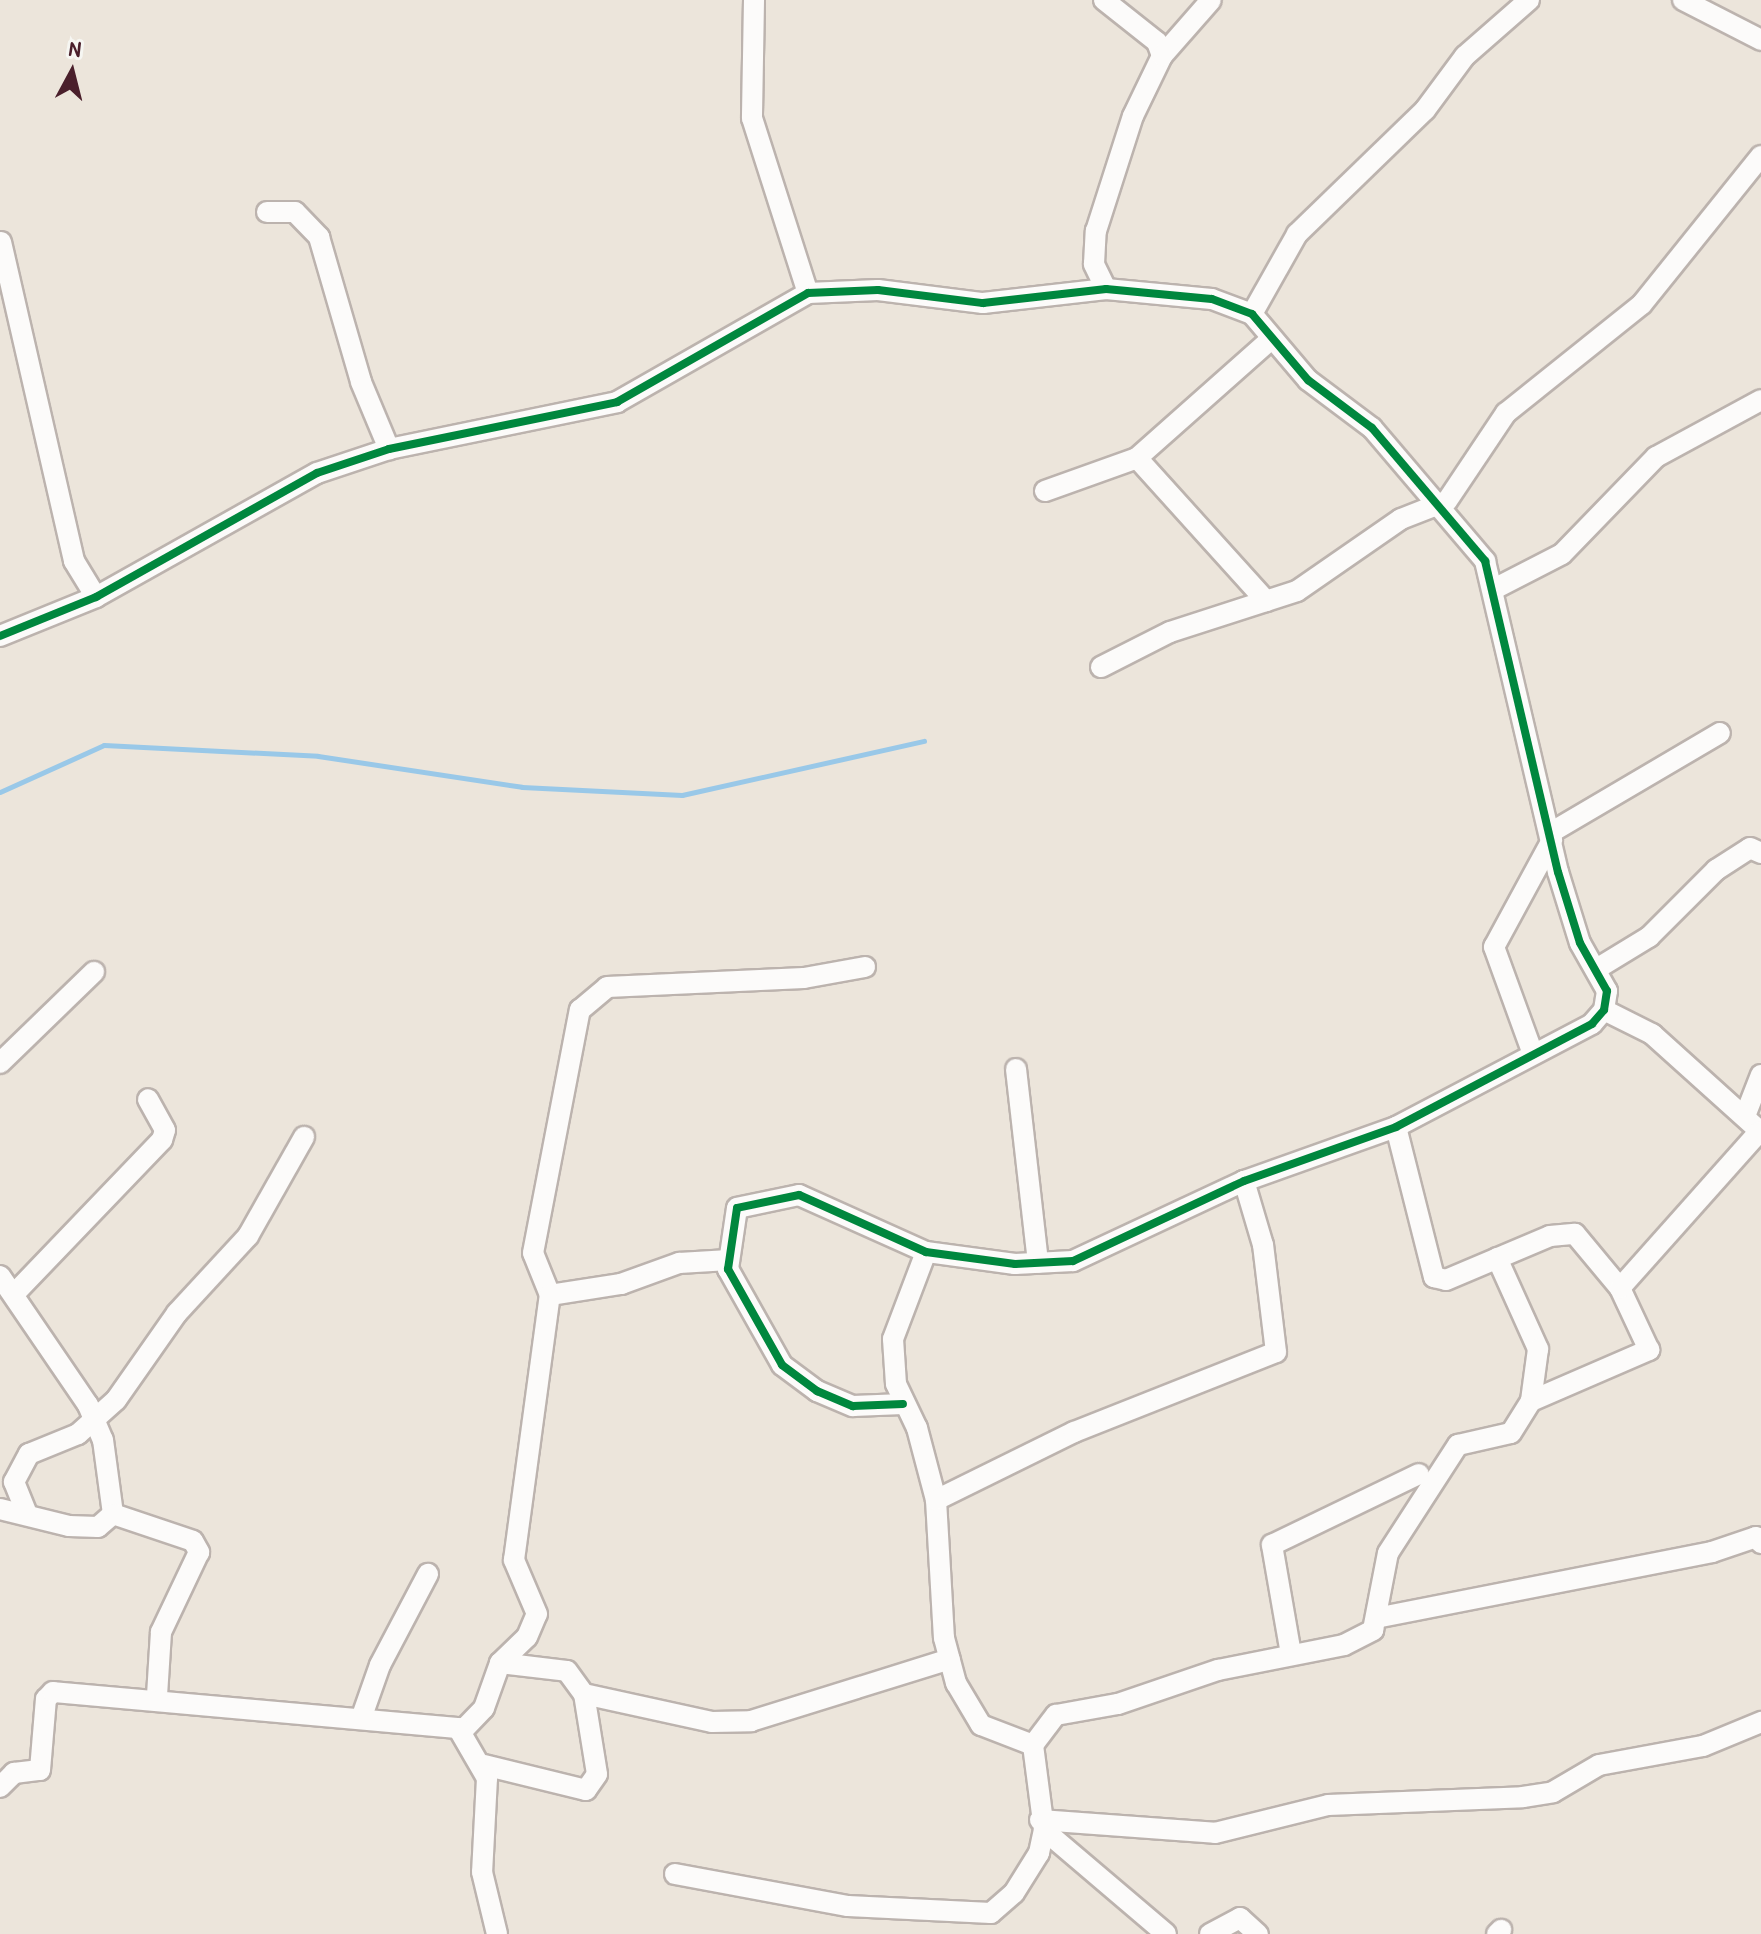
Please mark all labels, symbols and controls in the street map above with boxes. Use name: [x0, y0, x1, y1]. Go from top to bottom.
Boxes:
north arrow: [32, 32, 112, 112]
text: N: [67, 33, 83, 64]

